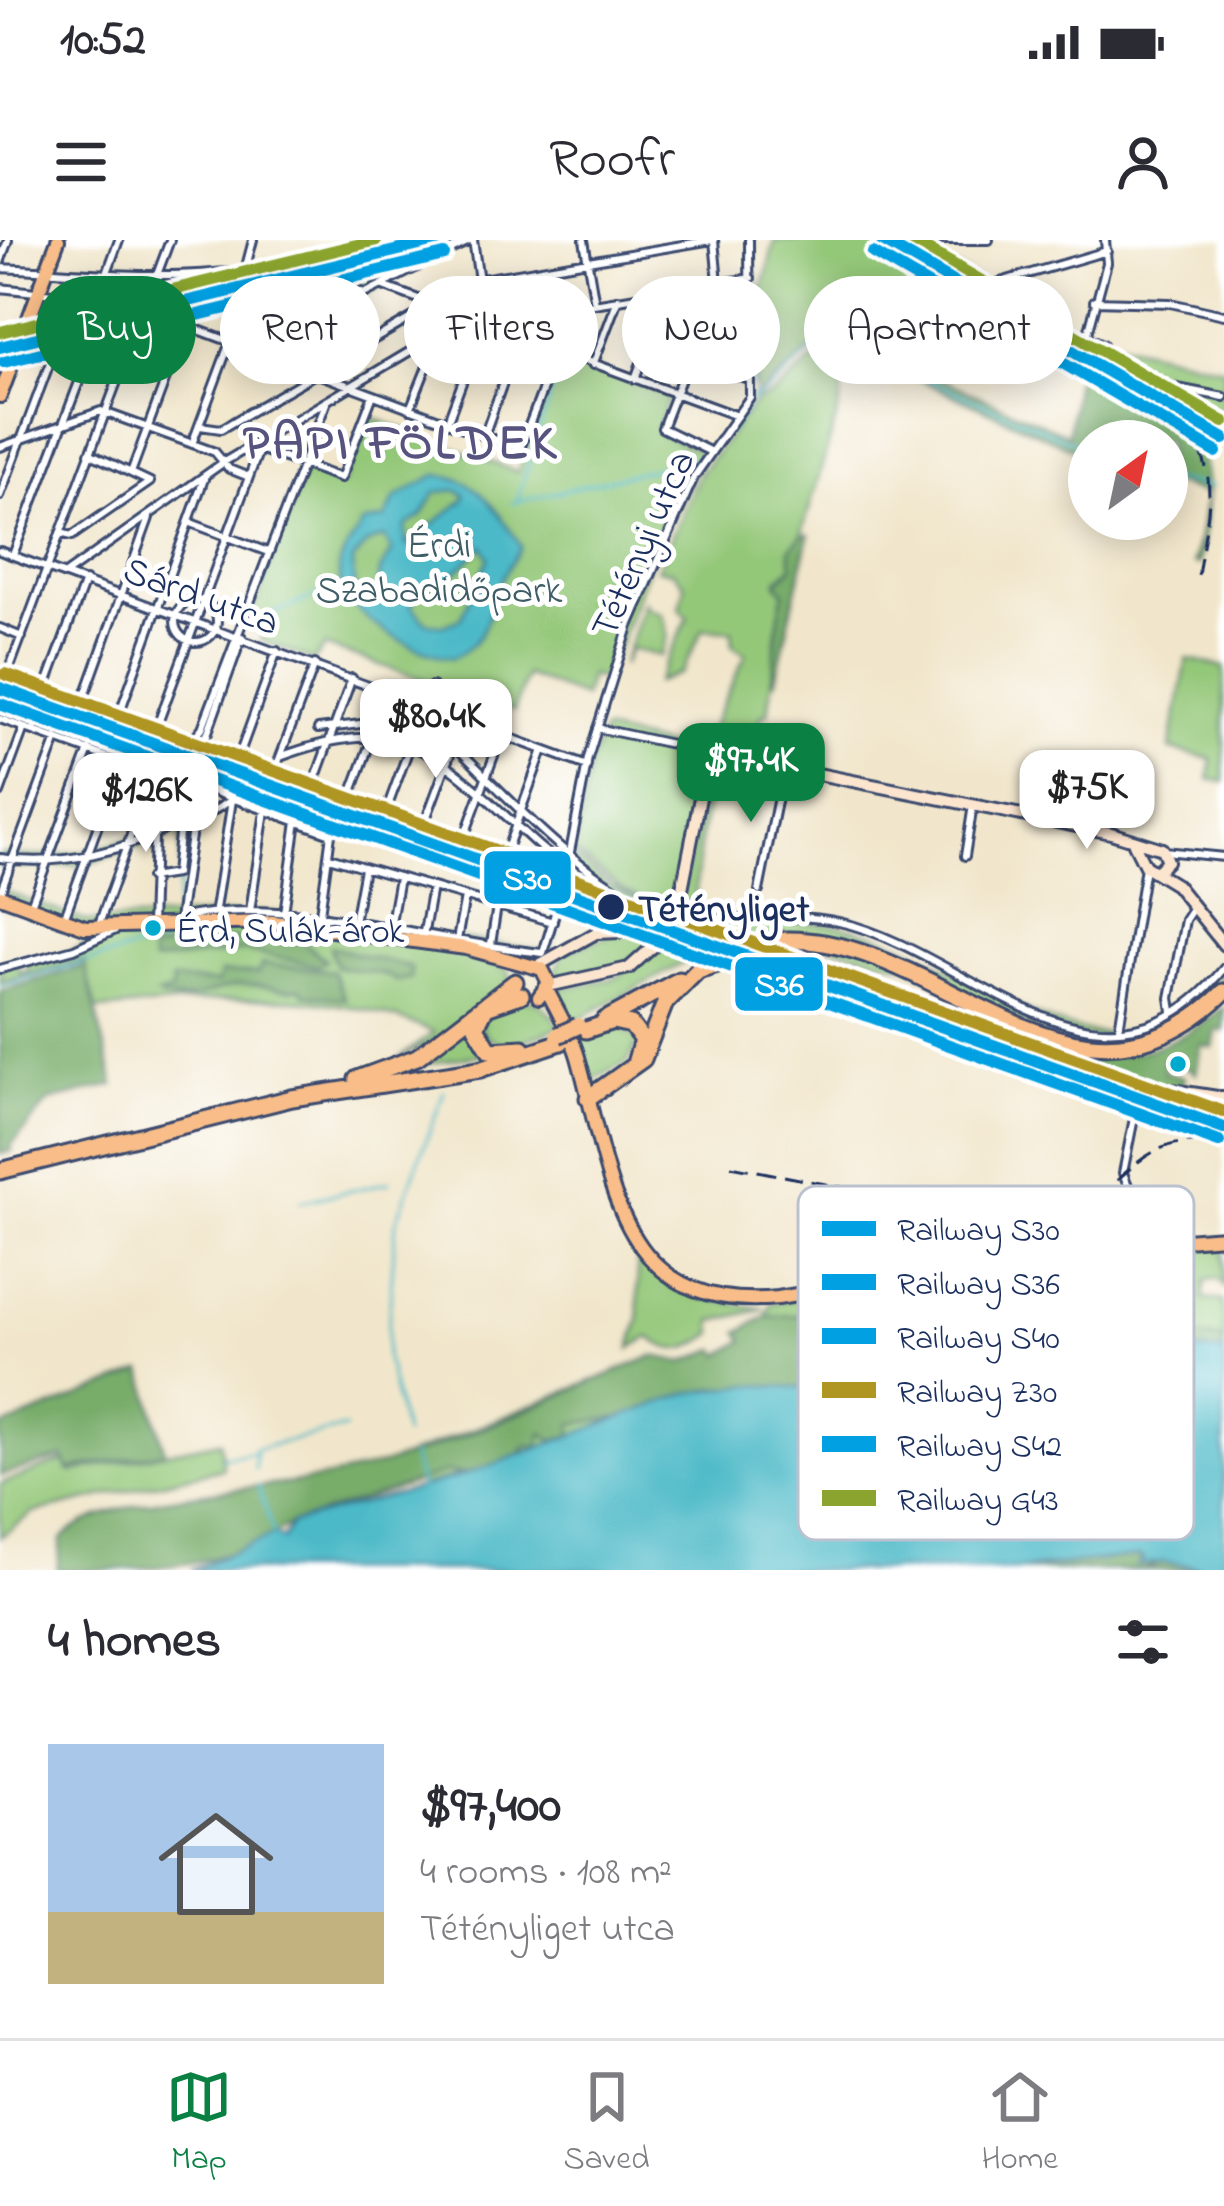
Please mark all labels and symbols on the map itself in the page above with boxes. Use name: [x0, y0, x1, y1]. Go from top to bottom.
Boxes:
district label: PAPI FÖLDEK: [243, 408, 559, 483]
north arrow: [1068, 420, 1188, 540]
street label: Tétényi utca: [578, 442, 712, 648]
park label: Érdi Szabadidőpark: [316, 519, 563, 621]
street label: Sárd utca: [115, 544, 286, 653]
pin: $80.4K: [338, 679, 534, 781]
pin: $97.4K: [653, 723, 849, 825]
pin: $75K: [1016, 750, 1158, 852]
pin: $126K: [62, 753, 230, 855]
line badge: S30: [482, 849, 573, 906]
text: S30: [502, 857, 552, 905]
place label: Tétényliget: [638, 883, 810, 941]
marker: Tétényliget: [595, 891, 627, 923]
place label: Érd, Sulák-árok: [176, 907, 405, 960]
marker: Érd, Sulák-árok: [142, 917, 164, 939]
line badge: S36: [733, 955, 825, 1013]
text: S36: [754, 963, 804, 1011]
unlabelled marker: [1167, 1053, 1189, 1075]
legend: [798, 1186, 1194, 1540]
text: Railway S30: [897, 1208, 1060, 1256]
text: Railway S36: [897, 1262, 1060, 1310]
text: Railway S40: [897, 1316, 1060, 1364]
text: Railway Z30: [897, 1370, 1057, 1418]
text: Railway S42: [897, 1424, 1062, 1472]
text: Railway G43: [897, 1478, 1059, 1526]

